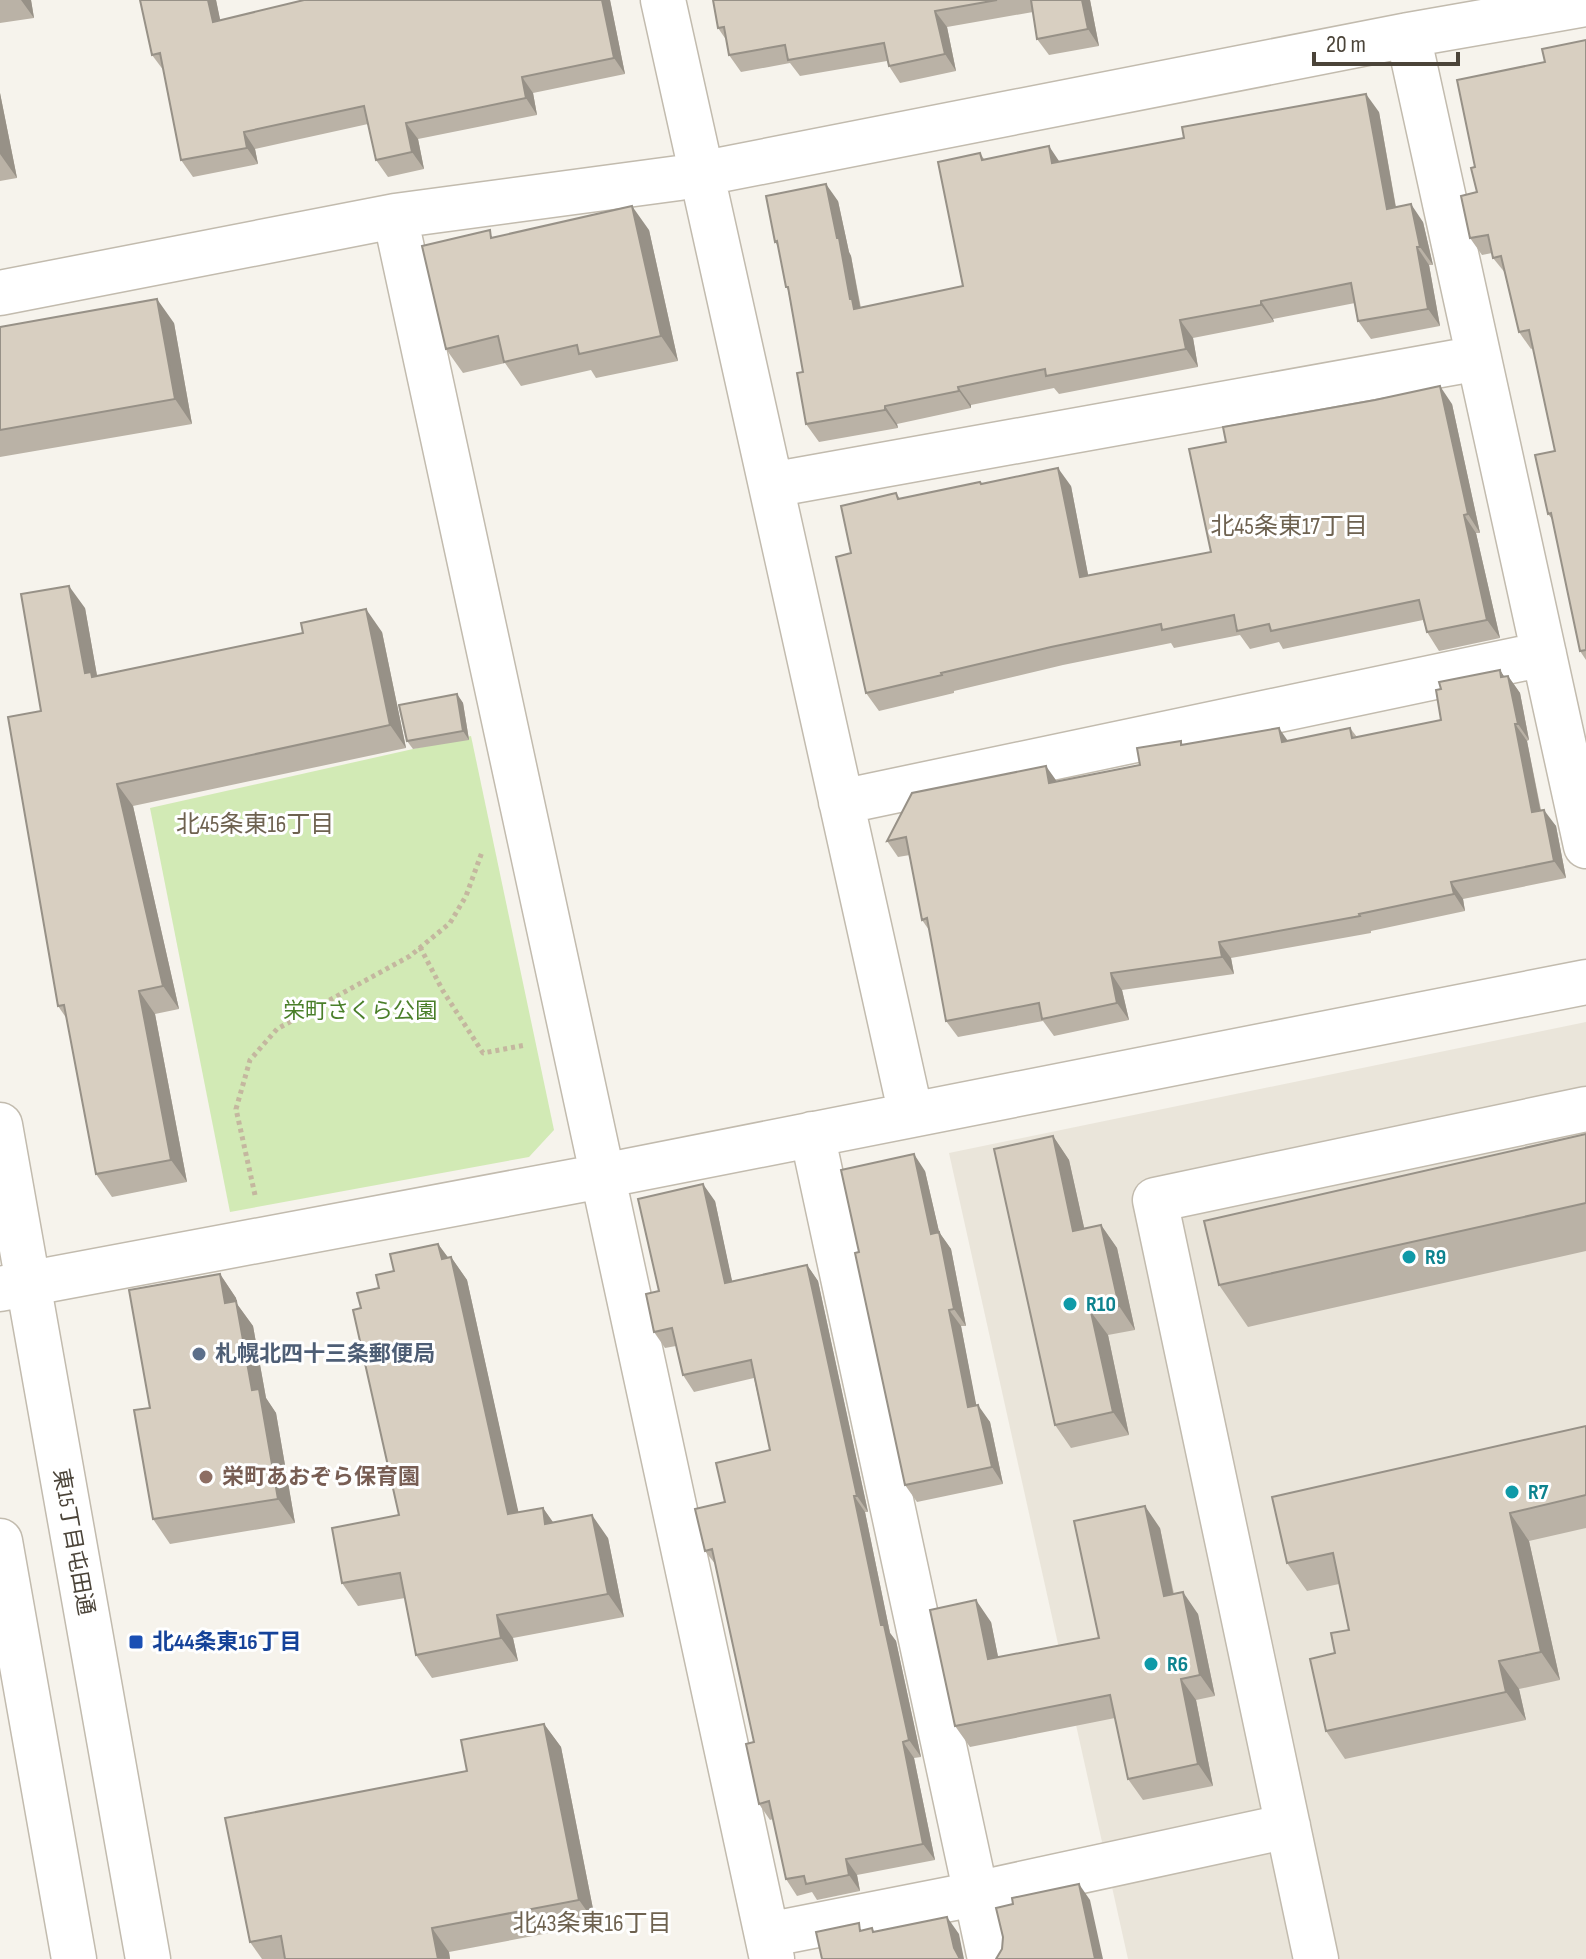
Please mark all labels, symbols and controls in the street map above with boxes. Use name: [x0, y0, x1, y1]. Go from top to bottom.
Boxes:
scale bar: [1314, 16, 1458, 66]
text: 20 m: [1326, 30, 1366, 59]
district label: 北45条東17丁目: [1210, 512, 1368, 541]
district label: 北45条東16丁目: [176, 810, 334, 839]
park label: 栄町さくら公園: [283, 998, 437, 1025]
place label: R9: [1425, 1244, 1446, 1271]
marker: R9: [1400, 1248, 1418, 1266]
place label: R10: [1086, 1291, 1116, 1318]
marker: R10: [1061, 1295, 1079, 1313]
place label: 札幌北四十三条郵便局: [215, 1341, 435, 1368]
marker: 札幌北四十三条郵便局: [190, 1345, 208, 1363]
place label: 栄町あおぞら保育園: [222, 1464, 420, 1491]
street label: 東15丁目屯田通: [47, 1467, 99, 1617]
marker: 栄町あおぞら保育園: [197, 1468, 215, 1486]
place label: R7: [1528, 1479, 1549, 1506]
marker: R7: [1503, 1483, 1521, 1501]
place label: 北44条東16丁目: [152, 1629, 302, 1656]
marker: 北44条東16丁目: [127, 1633, 145, 1651]
place label: R6: [1167, 1651, 1188, 1678]
marker: R6: [1142, 1655, 1160, 1673]
district label: 北43条東16丁目: [512, 1909, 672, 1938]

